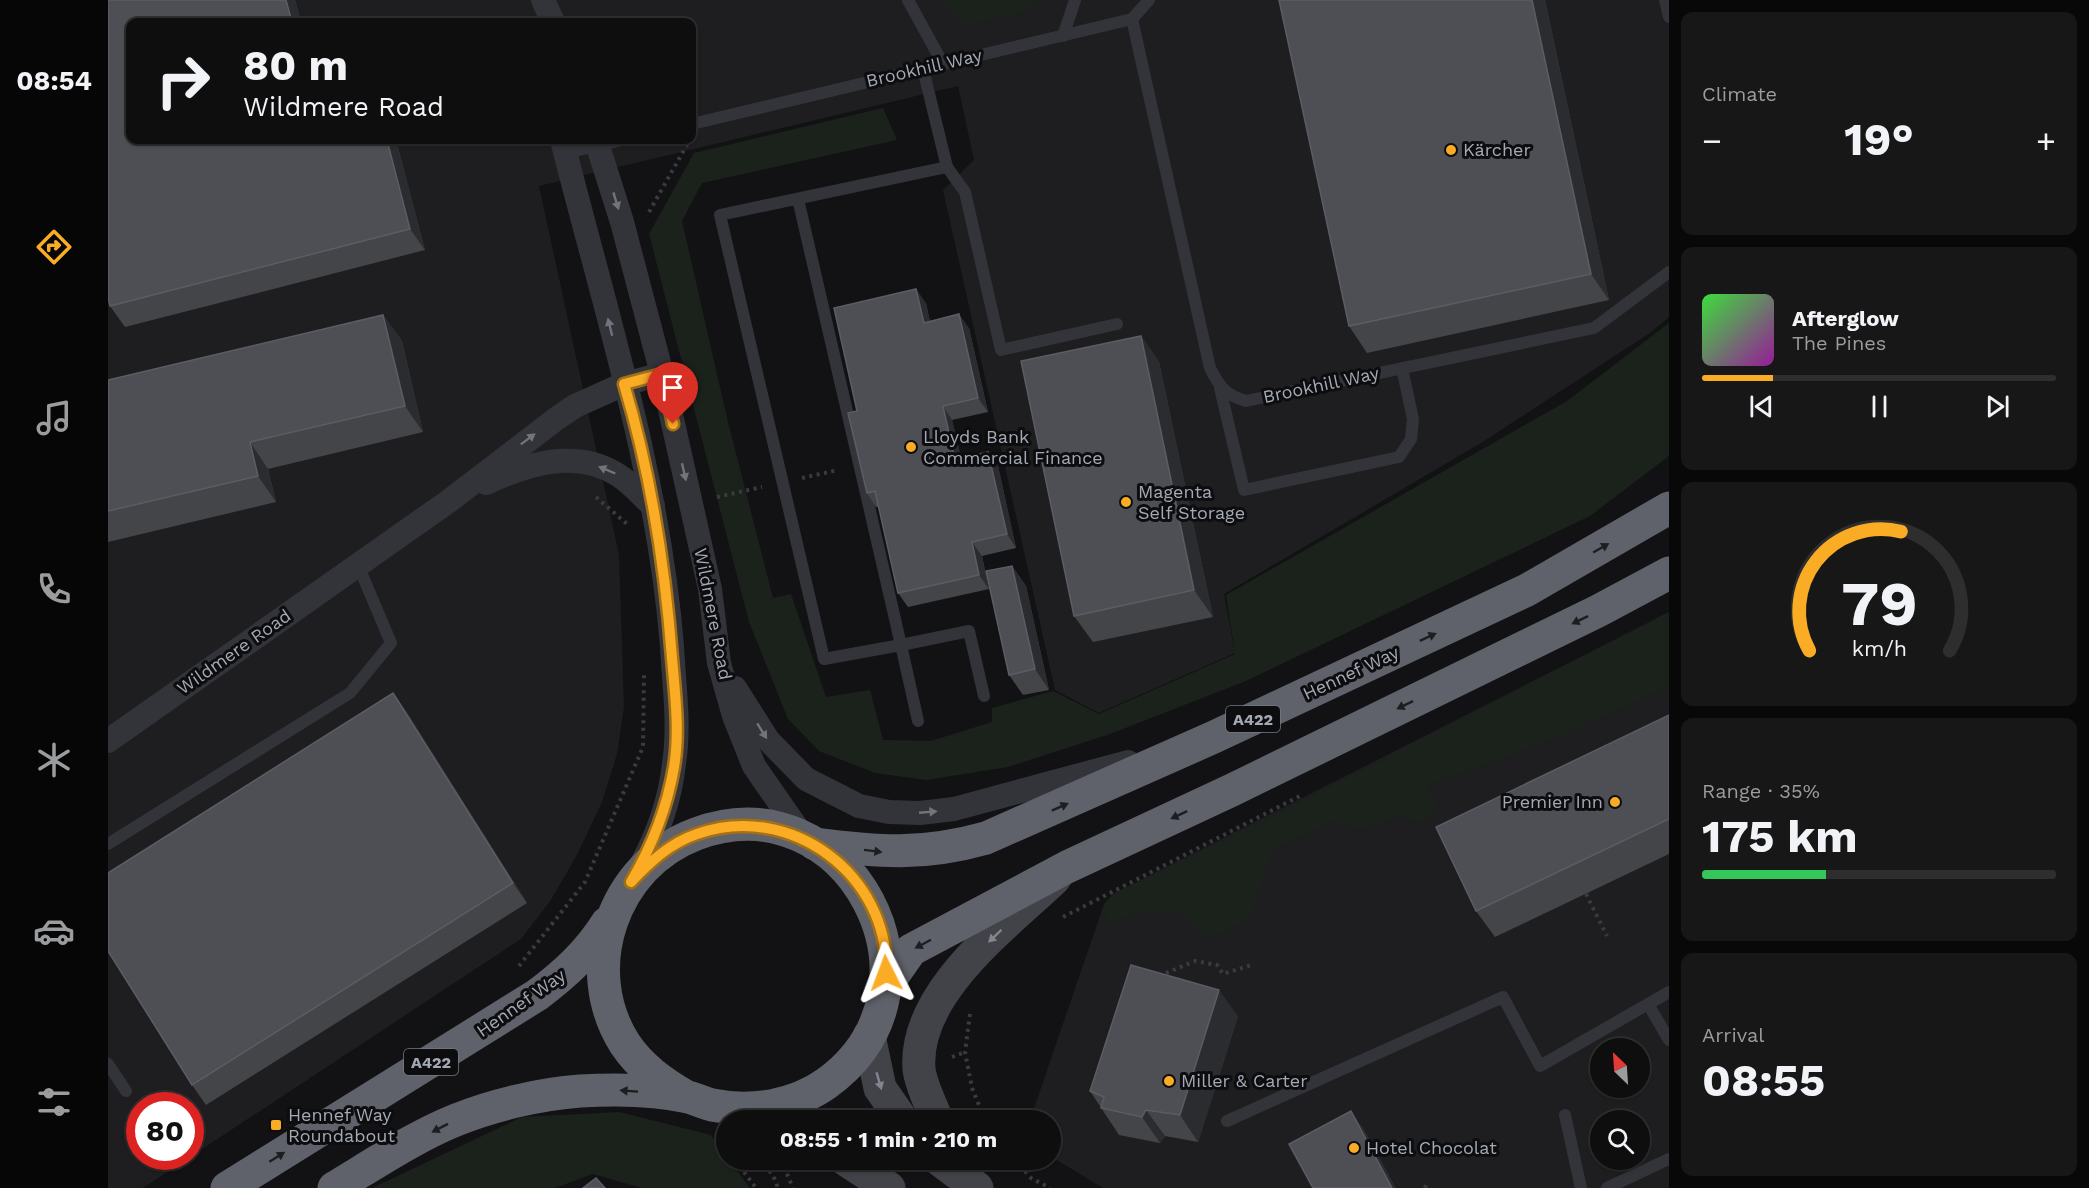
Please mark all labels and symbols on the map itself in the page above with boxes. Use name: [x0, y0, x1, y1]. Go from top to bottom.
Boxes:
street label: Brookhill Way: [864, 44, 985, 91]
place label: Kärcher: [1463, 139, 1531, 160]
marker: Kärcher: [1444, 143, 1458, 157]
one-way arrow: [612, 192, 621, 210]
one-way arrow: [604, 318, 614, 337]
pin: [647, 362, 698, 424]
street label: Brookhill Way: [1261, 362, 1382, 407]
place label: Lloyds Bank Commercial Finance: [923, 426, 1103, 468]
one-way arrow: [520, 433, 536, 446]
marker: Lloyds Bank Commercial Finance: [904, 440, 918, 454]
one-way arrow: [680, 463, 689, 482]
one-way arrow: [598, 465, 616, 474]
place label: Magenta Self Storage: [1138, 481, 1245, 523]
marker: Magenta Self Storage: [1119, 495, 1133, 509]
one-way arrow: [1593, 543, 1610, 553]
street label: Wildmere Road: [690, 546, 737, 682]
street label: Wildmere Road: [173, 605, 295, 699]
one-way arrow: [1572, 615, 1589, 624]
one-way arrow: [1419, 632, 1437, 642]
street label: Hennef Way: [1299, 641, 1403, 704]
one-way arrow: [1396, 700, 1414, 710]
road number: A422: [1226, 706, 1280, 732]
one-way arrow: [756, 723, 767, 739]
place label: Premier Inn: [1502, 791, 1603, 812]
marker: Premier Inn: [1608, 795, 1622, 809]
one-way arrow: [1051, 802, 1068, 811]
one-way arrow: [919, 807, 938, 817]
one-way arrow: [1170, 810, 1187, 819]
one-way arrow: [864, 846, 883, 856]
one-way arrow: [988, 929, 1002, 943]
one-way arrow: [914, 939, 931, 949]
position arrow: [854, 941, 918, 1005]
street label: Hennef Way: [472, 964, 570, 1041]
north arrow: [1590, 1038, 1650, 1098]
road number: A422: [404, 1049, 458, 1075]
place label: Miller & Carter: [1181, 1070, 1308, 1091]
one-way arrow: [875, 1072, 885, 1090]
marker: Miller & Carter: [1162, 1074, 1176, 1088]
one-way arrow: [620, 1087, 639, 1096]
speed limit sign: 80: [126, 1092, 204, 1170]
place label: Hennef Way Roundabout: [288, 1104, 395, 1146]
marker: Hennef Way Roundabout: [269, 1118, 283, 1132]
one-way arrow: [431, 1123, 448, 1133]
place label: Hotel Chocolat: [1366, 1137, 1497, 1158]
marker: Hotel Chocolat: [1347, 1141, 1361, 1155]
one-way arrow: [269, 1152, 285, 1163]

